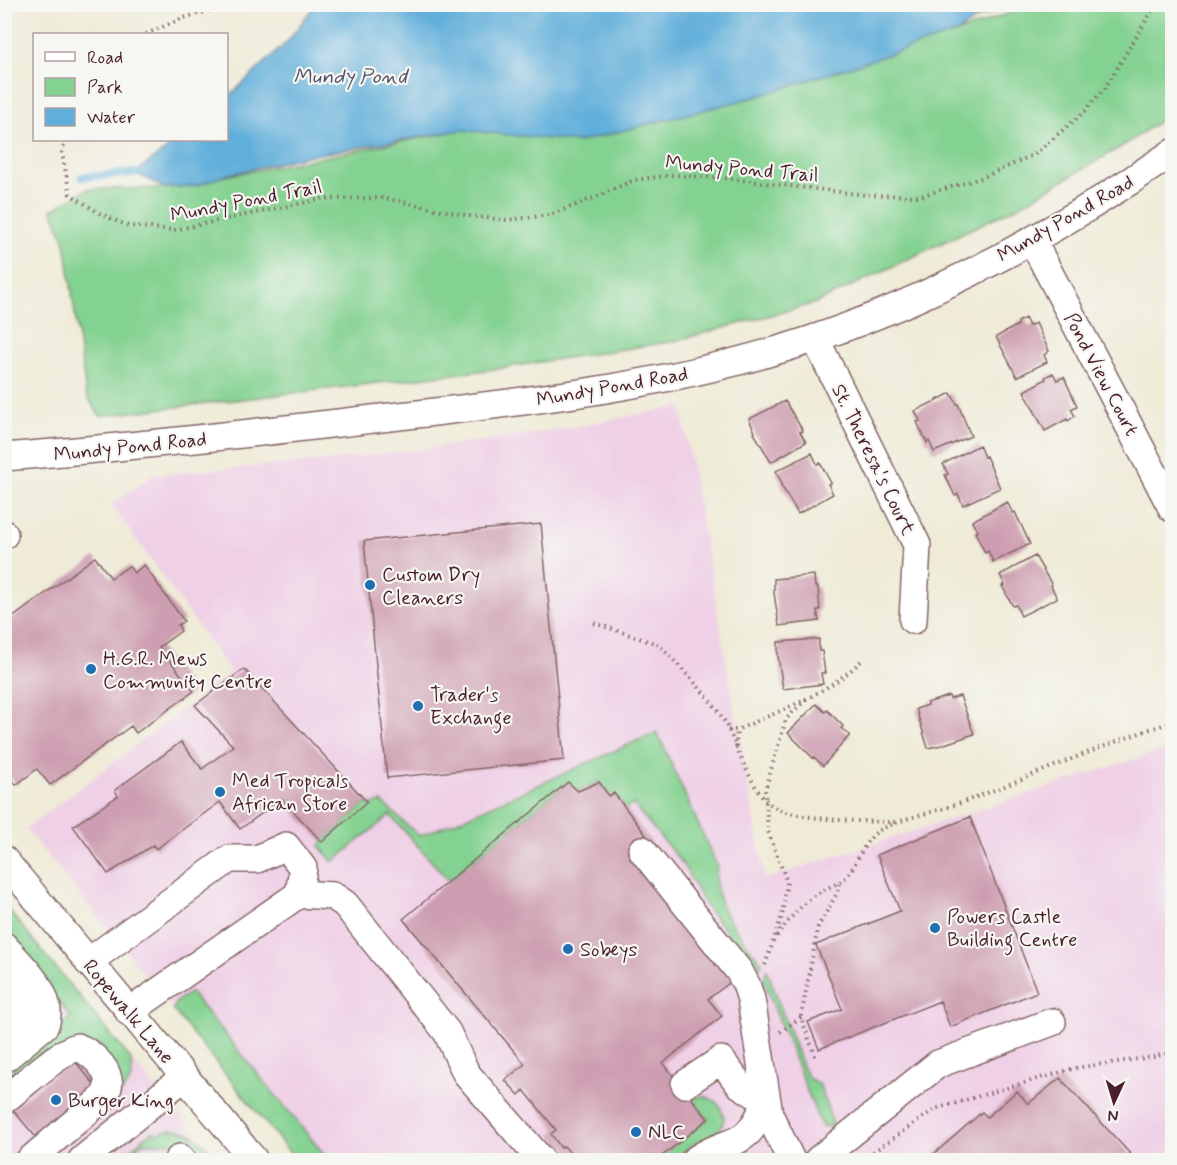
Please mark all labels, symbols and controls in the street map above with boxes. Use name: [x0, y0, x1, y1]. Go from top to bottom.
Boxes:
legend: [33, 33, 228, 141]
text: Road: [87, 46, 123, 70]
water label: Mundy Pond: [293, 63, 409, 91]
text: Park: [87, 76, 123, 100]
text: Water: [87, 106, 136, 130]
street label: Mundy Pond Trail: [664, 149, 820, 190]
street label: Mundy Pond Road: [992, 169, 1139, 269]
street label: Mundy Pond Trail: [168, 174, 324, 229]
street label: Pond View Court: [1057, 308, 1145, 441]
street label: Mundy Pond Road: [534, 361, 690, 414]
street label: St. Theresa's Court: [824, 380, 921, 540]
street label: Mundy Pond Road: [52, 426, 208, 469]
place label: Custom Dry Cleaners: [382, 562, 480, 612]
marker: Custom Dry Cleaners: [363, 578, 377, 592]
place label: H.G.R. Mews Community Centre: [103, 646, 272, 696]
marker: H.G.R. Mews Community Centre: [84, 662, 98, 676]
place label: Trader's Exchange: [430, 682, 511, 734]
marker: Trader's Exchange: [411, 699, 425, 713]
place label: Med Tropicals African Store: [232, 768, 349, 818]
marker: Med Tropicals African Store: [213, 785, 227, 799]
place label: Powers Castle Building Centre: [947, 904, 1077, 956]
marker: Powers Castle Building Centre: [928, 921, 942, 935]
place label: Sobeys: [580, 937, 637, 964]
marker: Sobeys: [561, 942, 575, 956]
street label: Ropewalk Lane: [76, 954, 180, 1070]
north arrow: [1084, 1072, 1144, 1132]
place label: Burger King: [68, 1088, 174, 1116]
marker: Burger King: [49, 1093, 63, 1107]
text: N: [1107, 1105, 1119, 1126]
place label: NLC: [648, 1120, 685, 1147]
marker: NLC: [629, 1125, 643, 1139]

